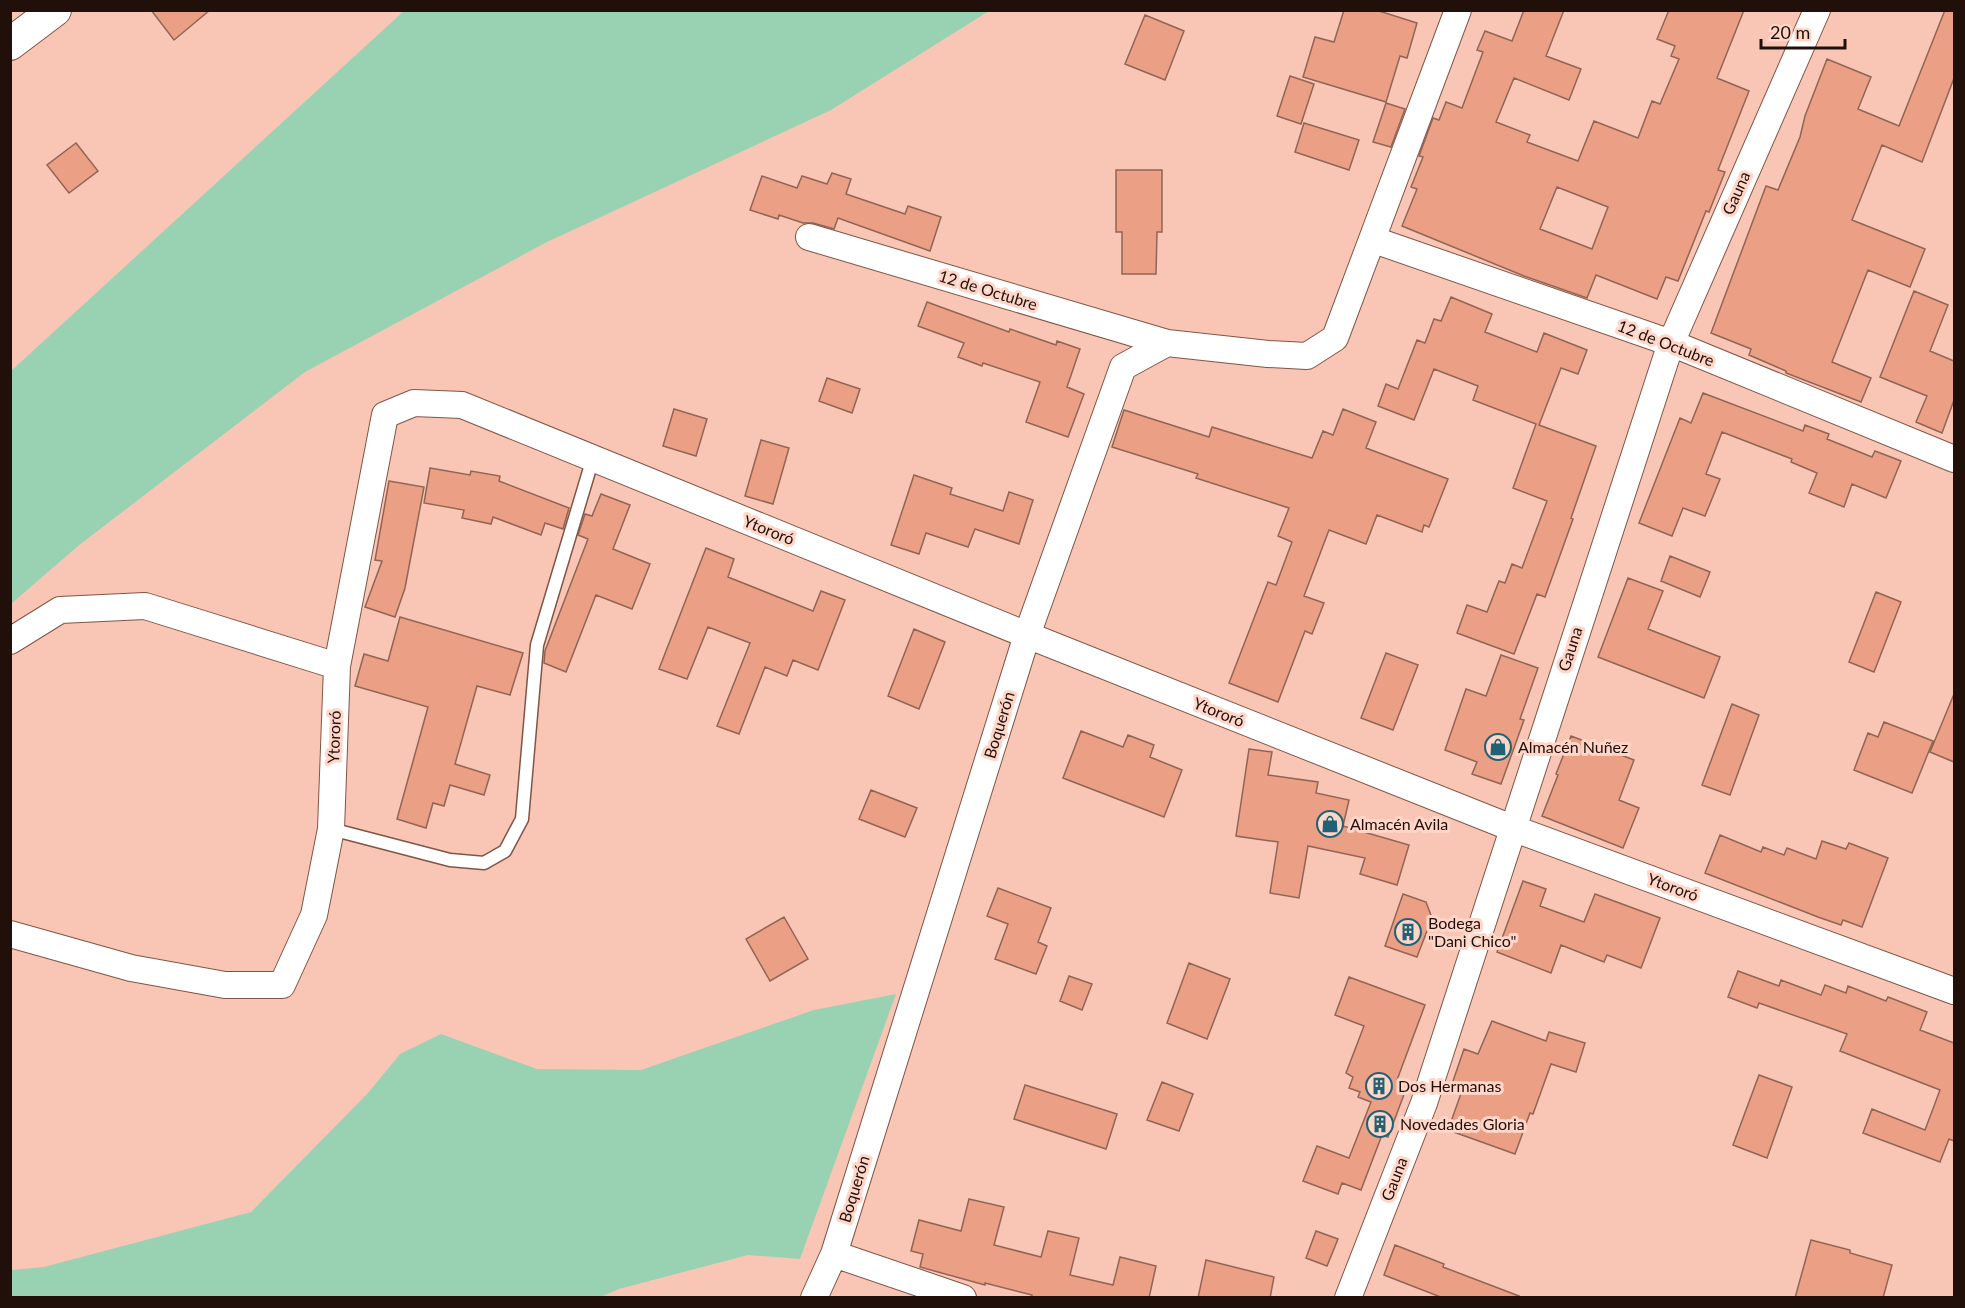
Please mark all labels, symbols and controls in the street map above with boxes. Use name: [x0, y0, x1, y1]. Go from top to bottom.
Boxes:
scale bar: [1761, 12, 1845, 50]
text: 20 m: [1770, 21, 1810, 43]
street label: Gauna: [1718, 168, 1753, 217]
street label: 12 de Octubre: [937, 266, 1040, 314]
street label: 12 de Octubre: [1615, 315, 1717, 370]
street label: Ytororó: [741, 511, 797, 548]
street label: Gauna: [1553, 624, 1586, 673]
street label: Boquerón: [979, 689, 1018, 761]
street label: Ytororó: [1191, 693, 1247, 730]
street label: Ytororó: [323, 710, 344, 764]
shop icon: Almacén Nuñez: [1483, 732, 1513, 762]
place label: Almacén Nuñez: [1518, 737, 1628, 756]
shop icon: Almacén Avila: [1315, 809, 1345, 839]
place label: Almacén Avila: [1350, 814, 1448, 833]
street label: Ytororó: [1645, 869, 1701, 905]
place label: Bodega "Dani Chico": [1428, 913, 1516, 950]
building icon: Bodega "Dani Chico": [1393, 917, 1423, 947]
building icon: Dos Hermanas: [1364, 1071, 1394, 1101]
place label: Dos Hermanas: [1398, 1076, 1501, 1095]
building icon: Novedades Gloria: [1365, 1109, 1395, 1139]
place label: Novedades Gloria: [1400, 1114, 1525, 1133]
street label: Boquerón: [834, 1153, 873, 1225]
street label: Gauna: [1377, 1154, 1411, 1203]

